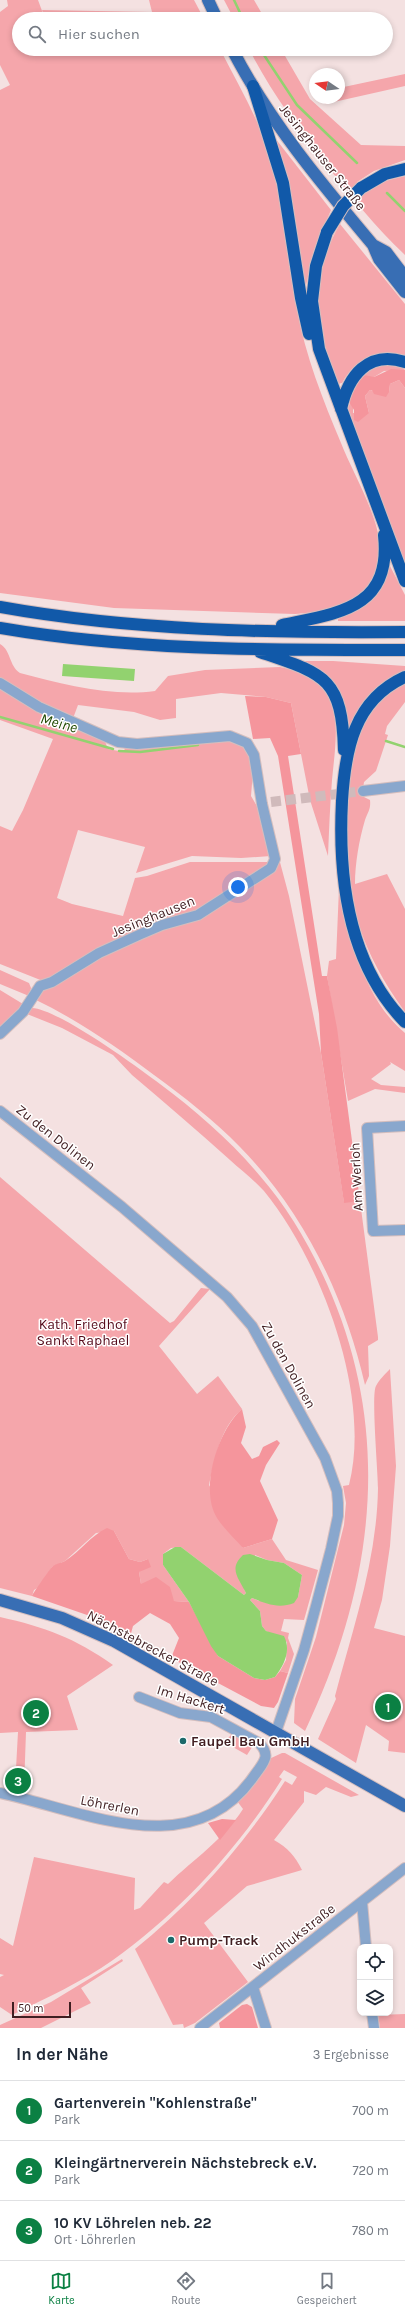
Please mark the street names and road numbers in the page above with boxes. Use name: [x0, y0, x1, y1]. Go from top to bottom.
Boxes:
street label: Jesinghauser Straße: [276, 101, 369, 214]
street label: Jesinghausen: [109, 892, 197, 941]
street label: Zu den Dolinen: [12, 1101, 99, 1174]
street label: Am Werloh: [346, 1142, 367, 1212]
street label: Zu den Dolinen: [258, 1319, 319, 1412]
street label: Nächstebrecker Straße: [84, 1607, 221, 1690]
street label: Im Hackert: [155, 1681, 227, 1718]
street label: Löhrerlen: [79, 1791, 141, 1820]
street label: Windhukstraße: [250, 1900, 339, 1975]

